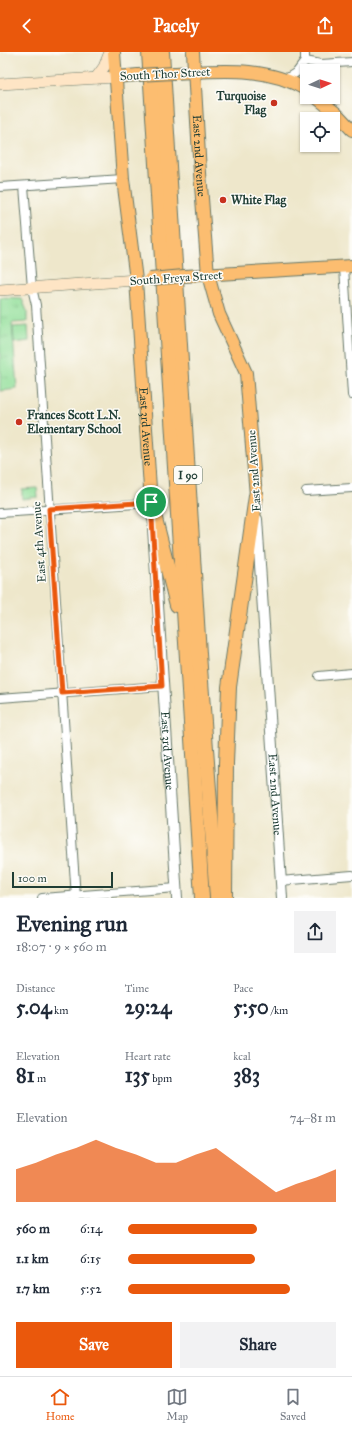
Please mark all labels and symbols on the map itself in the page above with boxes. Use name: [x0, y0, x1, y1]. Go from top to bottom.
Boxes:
north arrow: [300, 64, 340, 104]
street label: South Thor Street: [119, 65, 211, 83]
place label: Turquoise Flag: [215, 89, 266, 118]
marker: Turquoise Flag: [269, 98, 279, 108]
street label: East 2nd Avenue: [190, 114, 209, 197]
place label: White Flag: [231, 193, 286, 208]
marker: White Flag: [218, 195, 228, 205]
street label: South Freya Street: [129, 268, 224, 288]
street label: East 3rd Avenue: [136, 387, 155, 466]
place label: Frances Scott L.N. Elementary School: [27, 408, 122, 437]
marker: Frances Scott L.N. Elementary School: [14, 417, 24, 427]
street label: East 2nd Avenue: [244, 430, 264, 512]
road number: I 90: [174, 466, 202, 484]
pin: [134, 485, 168, 519]
street label: East 4th Avenue: [29, 501, 49, 583]
street label: East 3rd Avenue: [158, 711, 177, 790]
street label: East 2nd Avenue: [265, 753, 285, 836]
scale bar: [12, 870, 113, 889]

